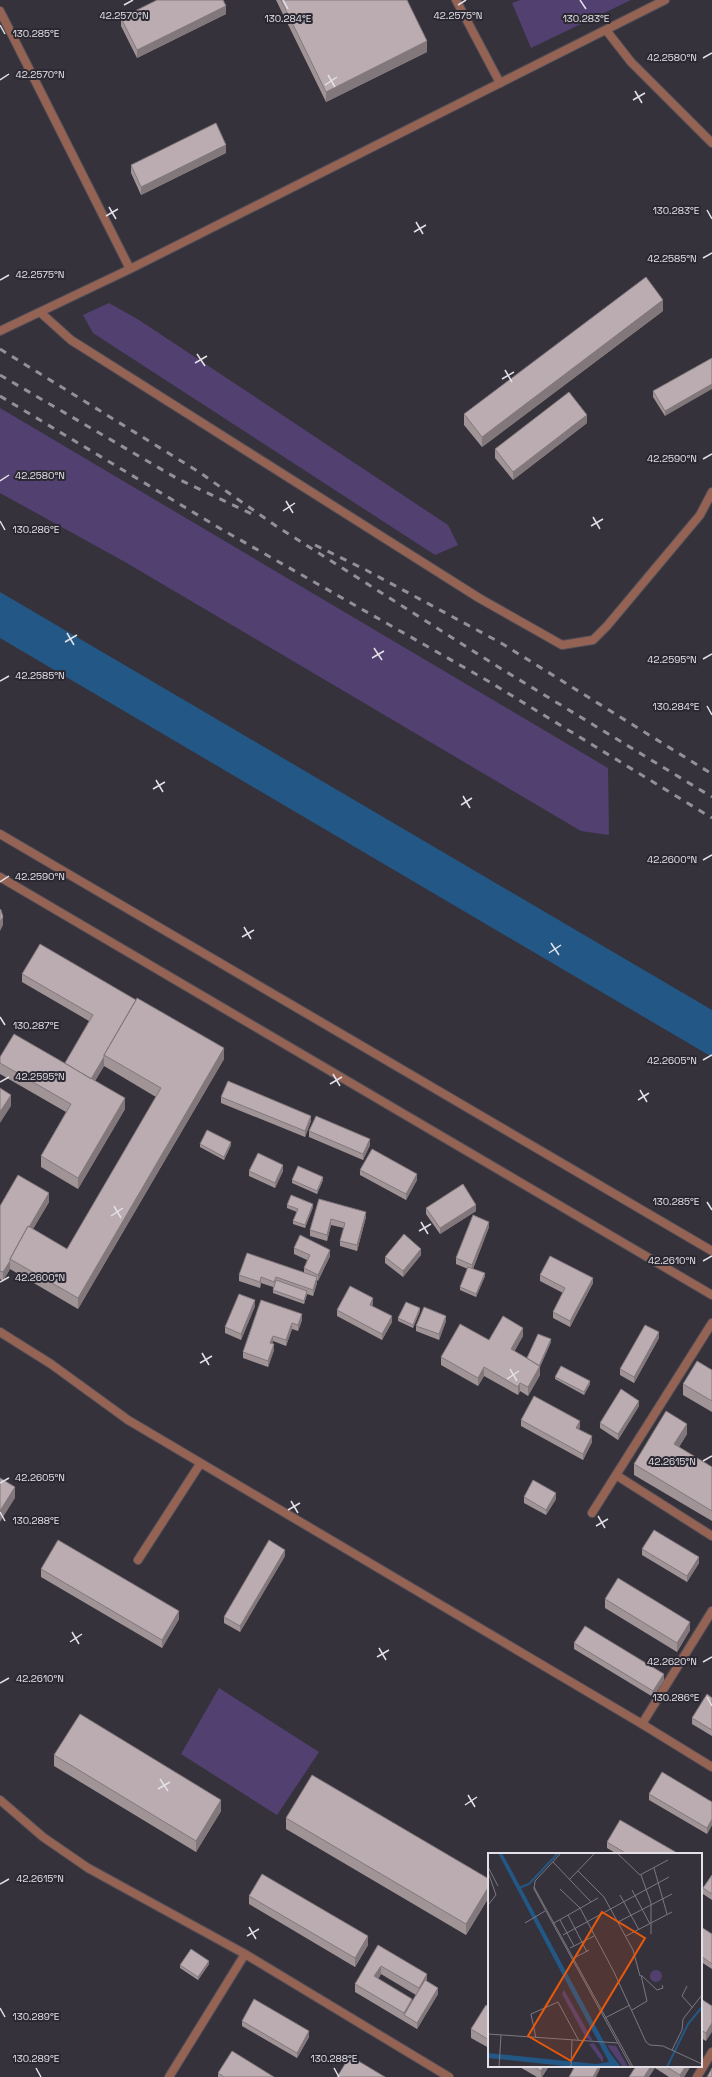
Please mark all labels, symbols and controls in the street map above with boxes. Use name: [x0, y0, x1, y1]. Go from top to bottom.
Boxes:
text: 42.2570°N: [99, 9, 149, 22]
text: 42.2575°N: [434, 9, 482, 22]
text: 130.284°E: [265, 12, 312, 25]
text: 130.283°E: [563, 12, 610, 25]
text: 130.285°E: [13, 27, 60, 40]
text: 42.2580°N: [647, 51, 697, 64]
text: 42.2570°N: [15, 68, 65, 81]
text: 130.283°E: [653, 204, 700, 217]
text: 42.2585°N: [647, 252, 697, 265]
text: 42.2575°N: [16, 268, 64, 281]
text: 42.2590°N: [647, 452, 697, 465]
text: 42.2580°N: [15, 469, 65, 482]
text: 130.286°E: [13, 523, 60, 536]
text: 42.2595°N: [647, 653, 697, 666]
text: 42.2585°N: [15, 669, 65, 682]
text: 130.284°E: [653, 700, 700, 713]
text: 42.2600°N: [647, 853, 697, 866]
text: 42.2590°N: [15, 870, 65, 883]
text: 130.287°E: [13, 1019, 59, 1032]
text: 42.2605°N: [647, 1054, 697, 1067]
text: 42.2595°N: [15, 1070, 65, 1083]
text: 130.285°E: [653, 1195, 700, 1208]
text: 42.2610°N: [648, 1254, 696, 1267]
text: 42.2600°N: [15, 1271, 65, 1284]
text: 42.2615°N: [648, 1455, 696, 1468]
text: 42.2605°N: [15, 1471, 65, 1484]
text: 130.288°E: [13, 1514, 60, 1527]
text: 42.2620°N: [647, 1655, 697, 1668]
text: 42.2610°N: [16, 1672, 64, 1685]
text: 130.286°E: [653, 1691, 700, 1704]
inset map: [488, 1853, 702, 2067]
text: 42.2615°N: [16, 1872, 64, 1885]
text: 130.289°E: [13, 2010, 60, 2023]
text: 130.289°E: [13, 2052, 60, 2065]
text: 130.288°E: [311, 2052, 358, 2065]

